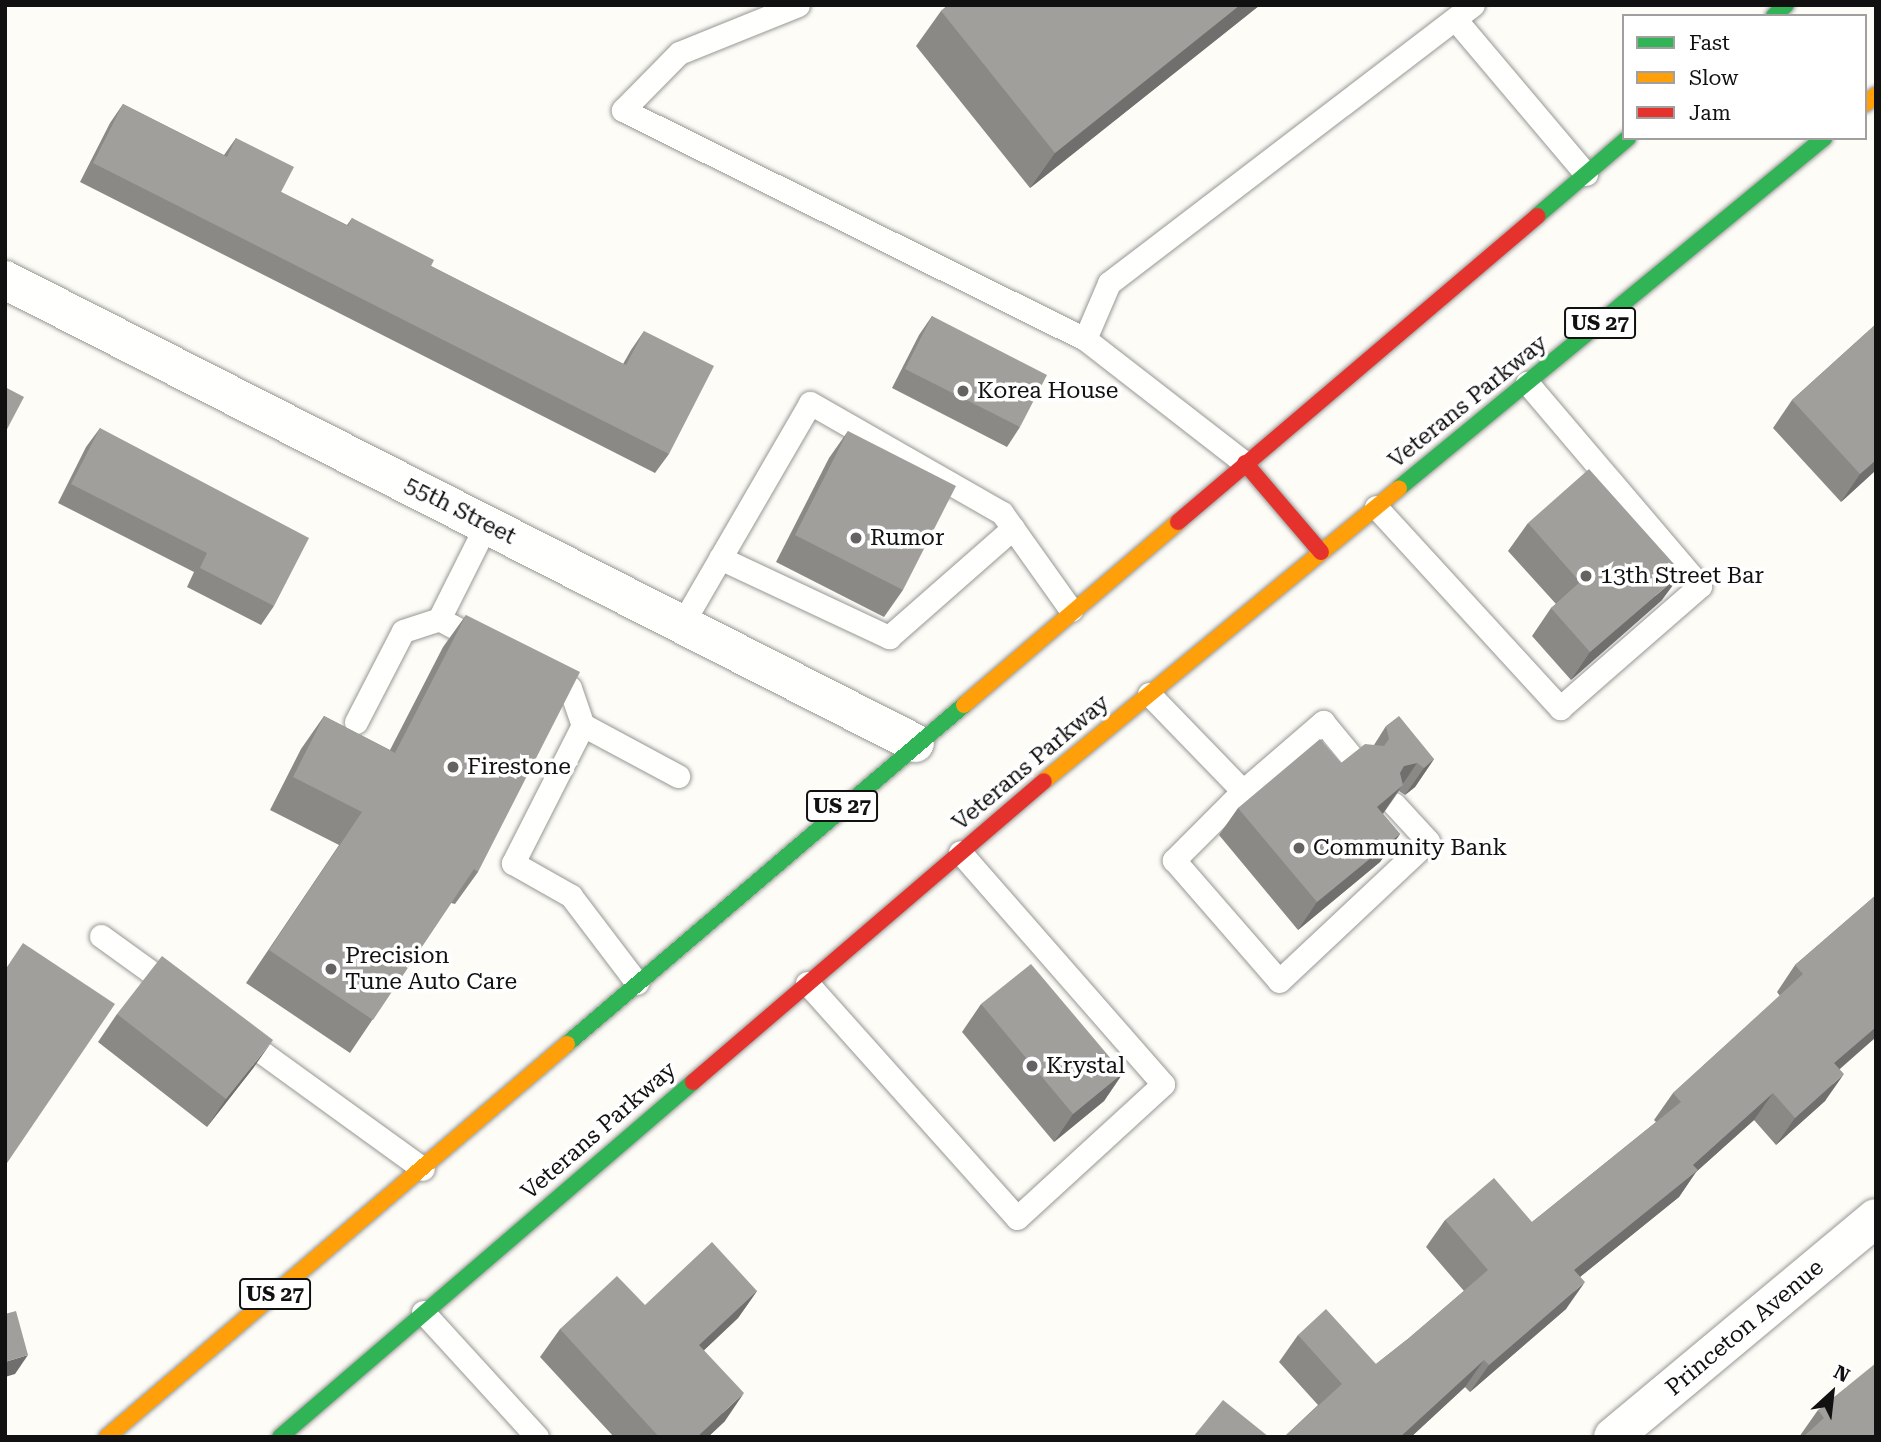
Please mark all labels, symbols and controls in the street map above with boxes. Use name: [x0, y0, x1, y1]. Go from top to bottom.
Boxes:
legend: [1622, 14, 1867, 140]
text: Fast: [1689, 31, 1730, 55]
text: Slow: [1689, 66, 1738, 90]
text: Jam: [1689, 101, 1731, 125]
road number: US 27: [1563, 306, 1637, 340]
street label: Veterans Parkway: [1383, 330, 1553, 474]
place label: Korea House: [977, 377, 1118, 405]
marker: Korea House: [955, 383, 971, 399]
street label: 55th Street: [400, 471, 520, 551]
place label: Rumor: [870, 524, 944, 552]
marker: Rumor: [848, 530, 864, 546]
place label: 13th Street Bar: [1600, 562, 1764, 590]
marker: 13th Street Bar: [1578, 568, 1594, 584]
street label: Veterans Parkway: [947, 689, 1115, 837]
place label: Firestone: [467, 753, 571, 781]
marker: Firestone: [445, 759, 461, 775]
road number: US 27: [805, 788, 879, 824]
place label: Community Bank: [1313, 834, 1507, 862]
marker: Community Bank: [1291, 840, 1307, 856]
place label: Precision Tune Auto Care: [345, 942, 517, 996]
marker: Precision Tune Auto Care: [323, 961, 339, 977]
place label: Krystal: [1046, 1052, 1125, 1080]
street label: Veterans Parkway: [516, 1056, 682, 1206]
marker: Krystal: [1024, 1058, 1040, 1074]
street label: Princeton Avenue: [1660, 1254, 1830, 1402]
road number: US 27: [238, 1276, 312, 1312]
north arrow: [1797, 1358, 1867, 1428]
text: N: [1830, 1360, 1853, 1387]

